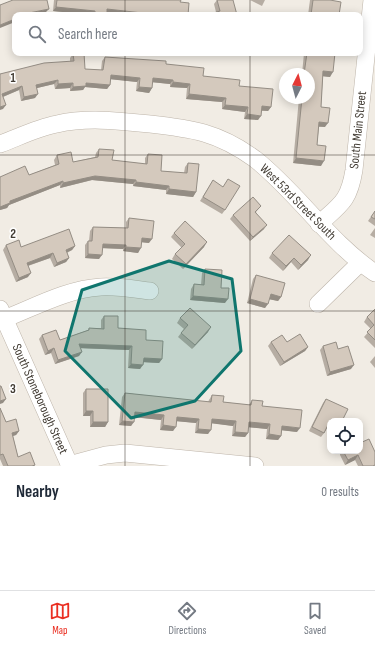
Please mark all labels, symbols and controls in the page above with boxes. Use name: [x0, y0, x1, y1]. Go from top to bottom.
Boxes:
search box: [12, 12, 363, 56]
icon: search: [26, 23, 48, 45]
text: Search here: [58, 25, 118, 44]
north arrow: [279, 68, 315, 104]
text: 1: [10, 70, 16, 86]
street label: South Main Street: [346, 90, 370, 170]
street label: West 53rd Street South: [257, 161, 339, 243]
text: 2: [10, 226, 16, 242]
street label: South Stoneborough Street: [8, 341, 72, 457]
text: 3: [10, 381, 16, 397]
map controls: [327, 418, 363, 454]
button: locate: [327, 418, 363, 454]
text: Nearby: [16, 482, 59, 502]
text: 0 results: [321, 484, 359, 500]
tab: Map: [49, 600, 71, 637]
tab: Directions: [169, 600, 206, 637]
tab: Saved: [304, 600, 326, 637]

